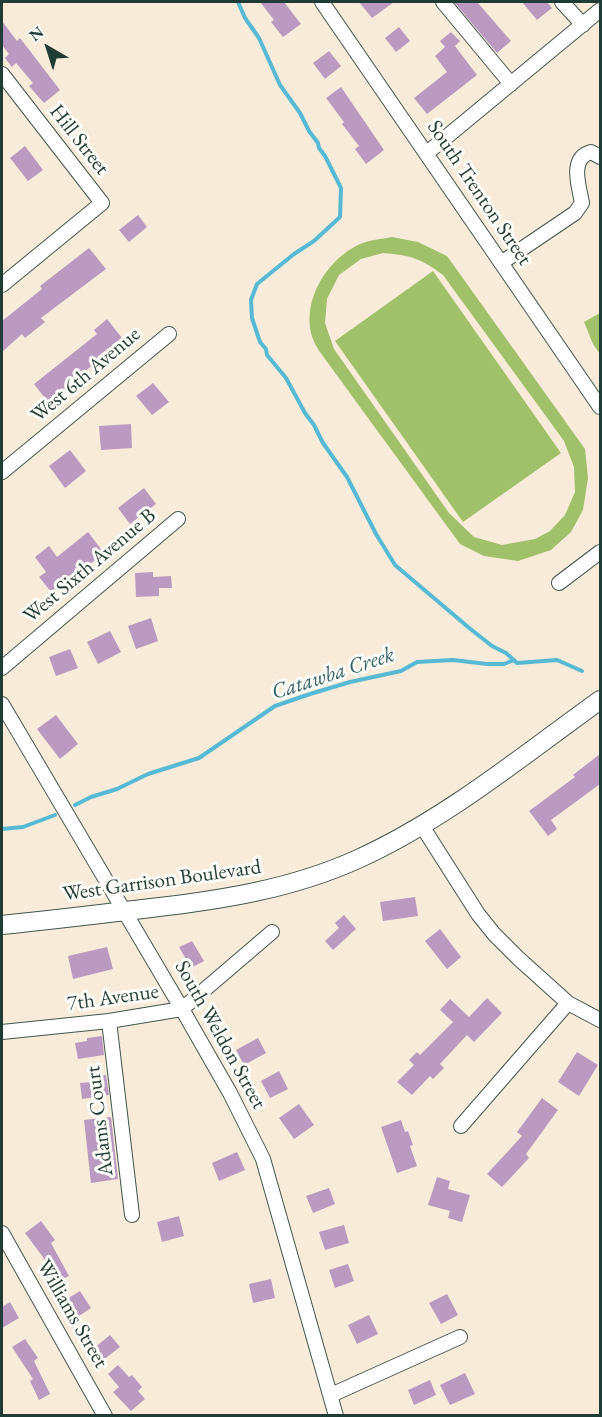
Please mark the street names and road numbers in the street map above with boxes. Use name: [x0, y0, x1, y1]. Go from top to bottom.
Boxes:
street label: Hill Street: [44, 100, 114, 180]
street label: South Trenton Street: [421, 116, 537, 270]
street label: West 6th Avenue: [26, 322, 146, 428]
street label: West Sixth Avenue B: [19, 503, 161, 629]
street label: West Garrison Boulevard: [61, 855, 263, 907]
street label: South Weldon Street: [169, 956, 271, 1114]
street label: 7th Avenue: [66, 979, 160, 1017]
street label: Adams Court: [81, 1064, 119, 1178]
street label: Williams Street: [31, 1255, 113, 1373]

